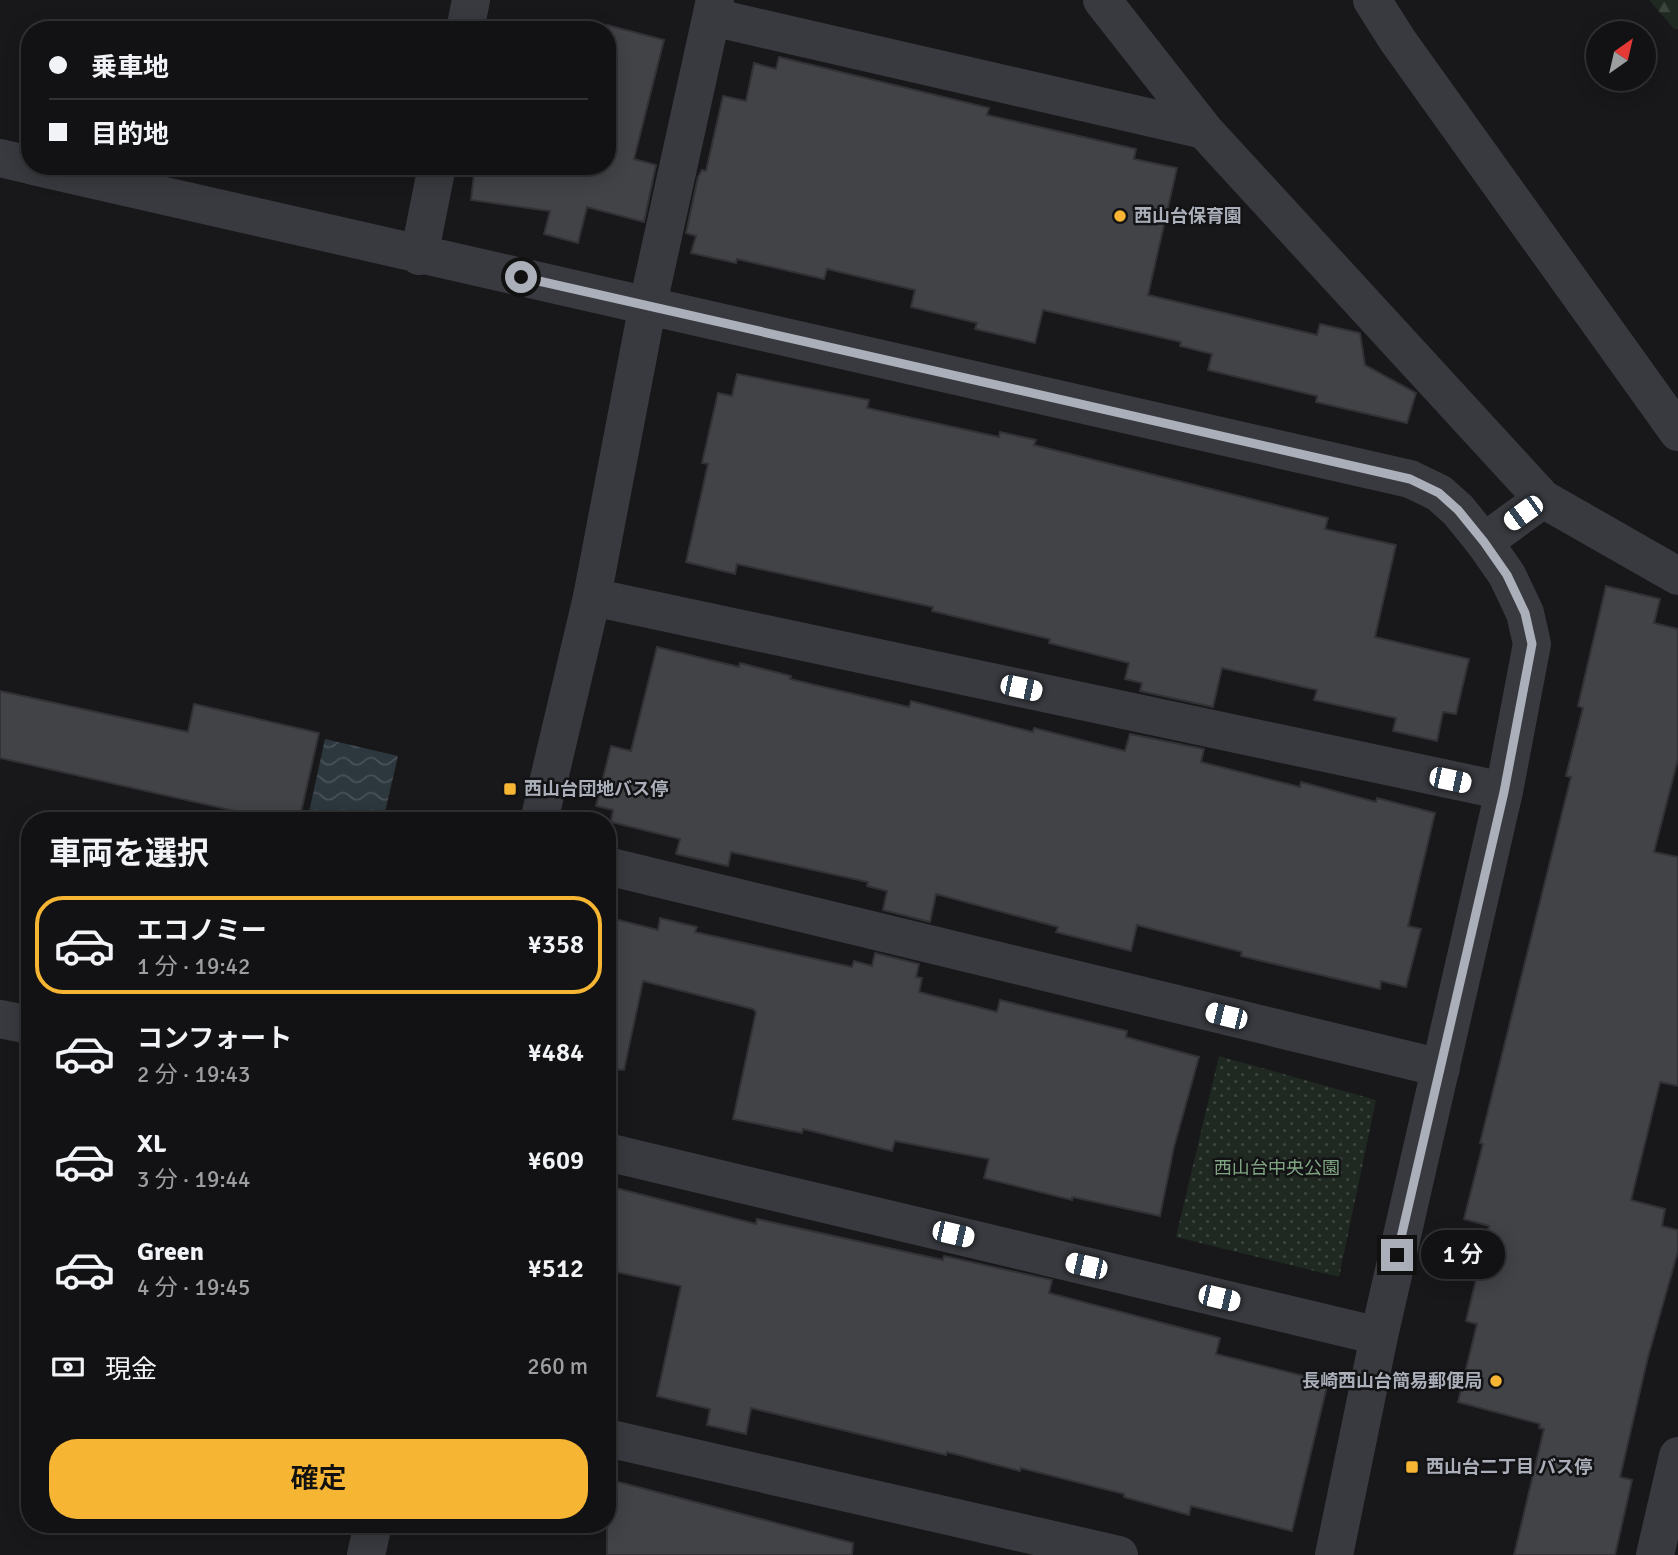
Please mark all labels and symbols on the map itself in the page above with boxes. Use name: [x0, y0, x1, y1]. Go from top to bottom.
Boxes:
north arrow: [1586, 21, 1656, 91]
place label: 西山台保育園: [1134, 205, 1242, 227]
marker: 西山台保育園: [1112, 208, 1128, 224]
route start: [505, 261, 537, 293]
car: [1500, 492, 1547, 534]
car: [999, 673, 1044, 703]
car: [1428, 765, 1473, 795]
place label: 西山台団地バス停: [524, 778, 668, 800]
marker: 西山台団地バス停: [502, 781, 518, 797]
car: [1204, 1001, 1249, 1031]
park label: 西山台中央公園: [1214, 1157, 1340, 1179]
car: [931, 1219, 976, 1249]
callout: 1 分: [1422, 1230, 1506, 1280]
route end: [1381, 1239, 1413, 1271]
car: [1064, 1251, 1109, 1281]
car: [1197, 1283, 1242, 1313]
place label: 長崎西山台簡易郵便局: [1302, 1370, 1482, 1392]
marker: 長崎西山台簡易郵便局: [1488, 1373, 1504, 1389]
place label: 西山台二丁目 バス停: [1426, 1456, 1592, 1478]
marker: 西山台二丁目 バス停: [1404, 1459, 1420, 1475]

